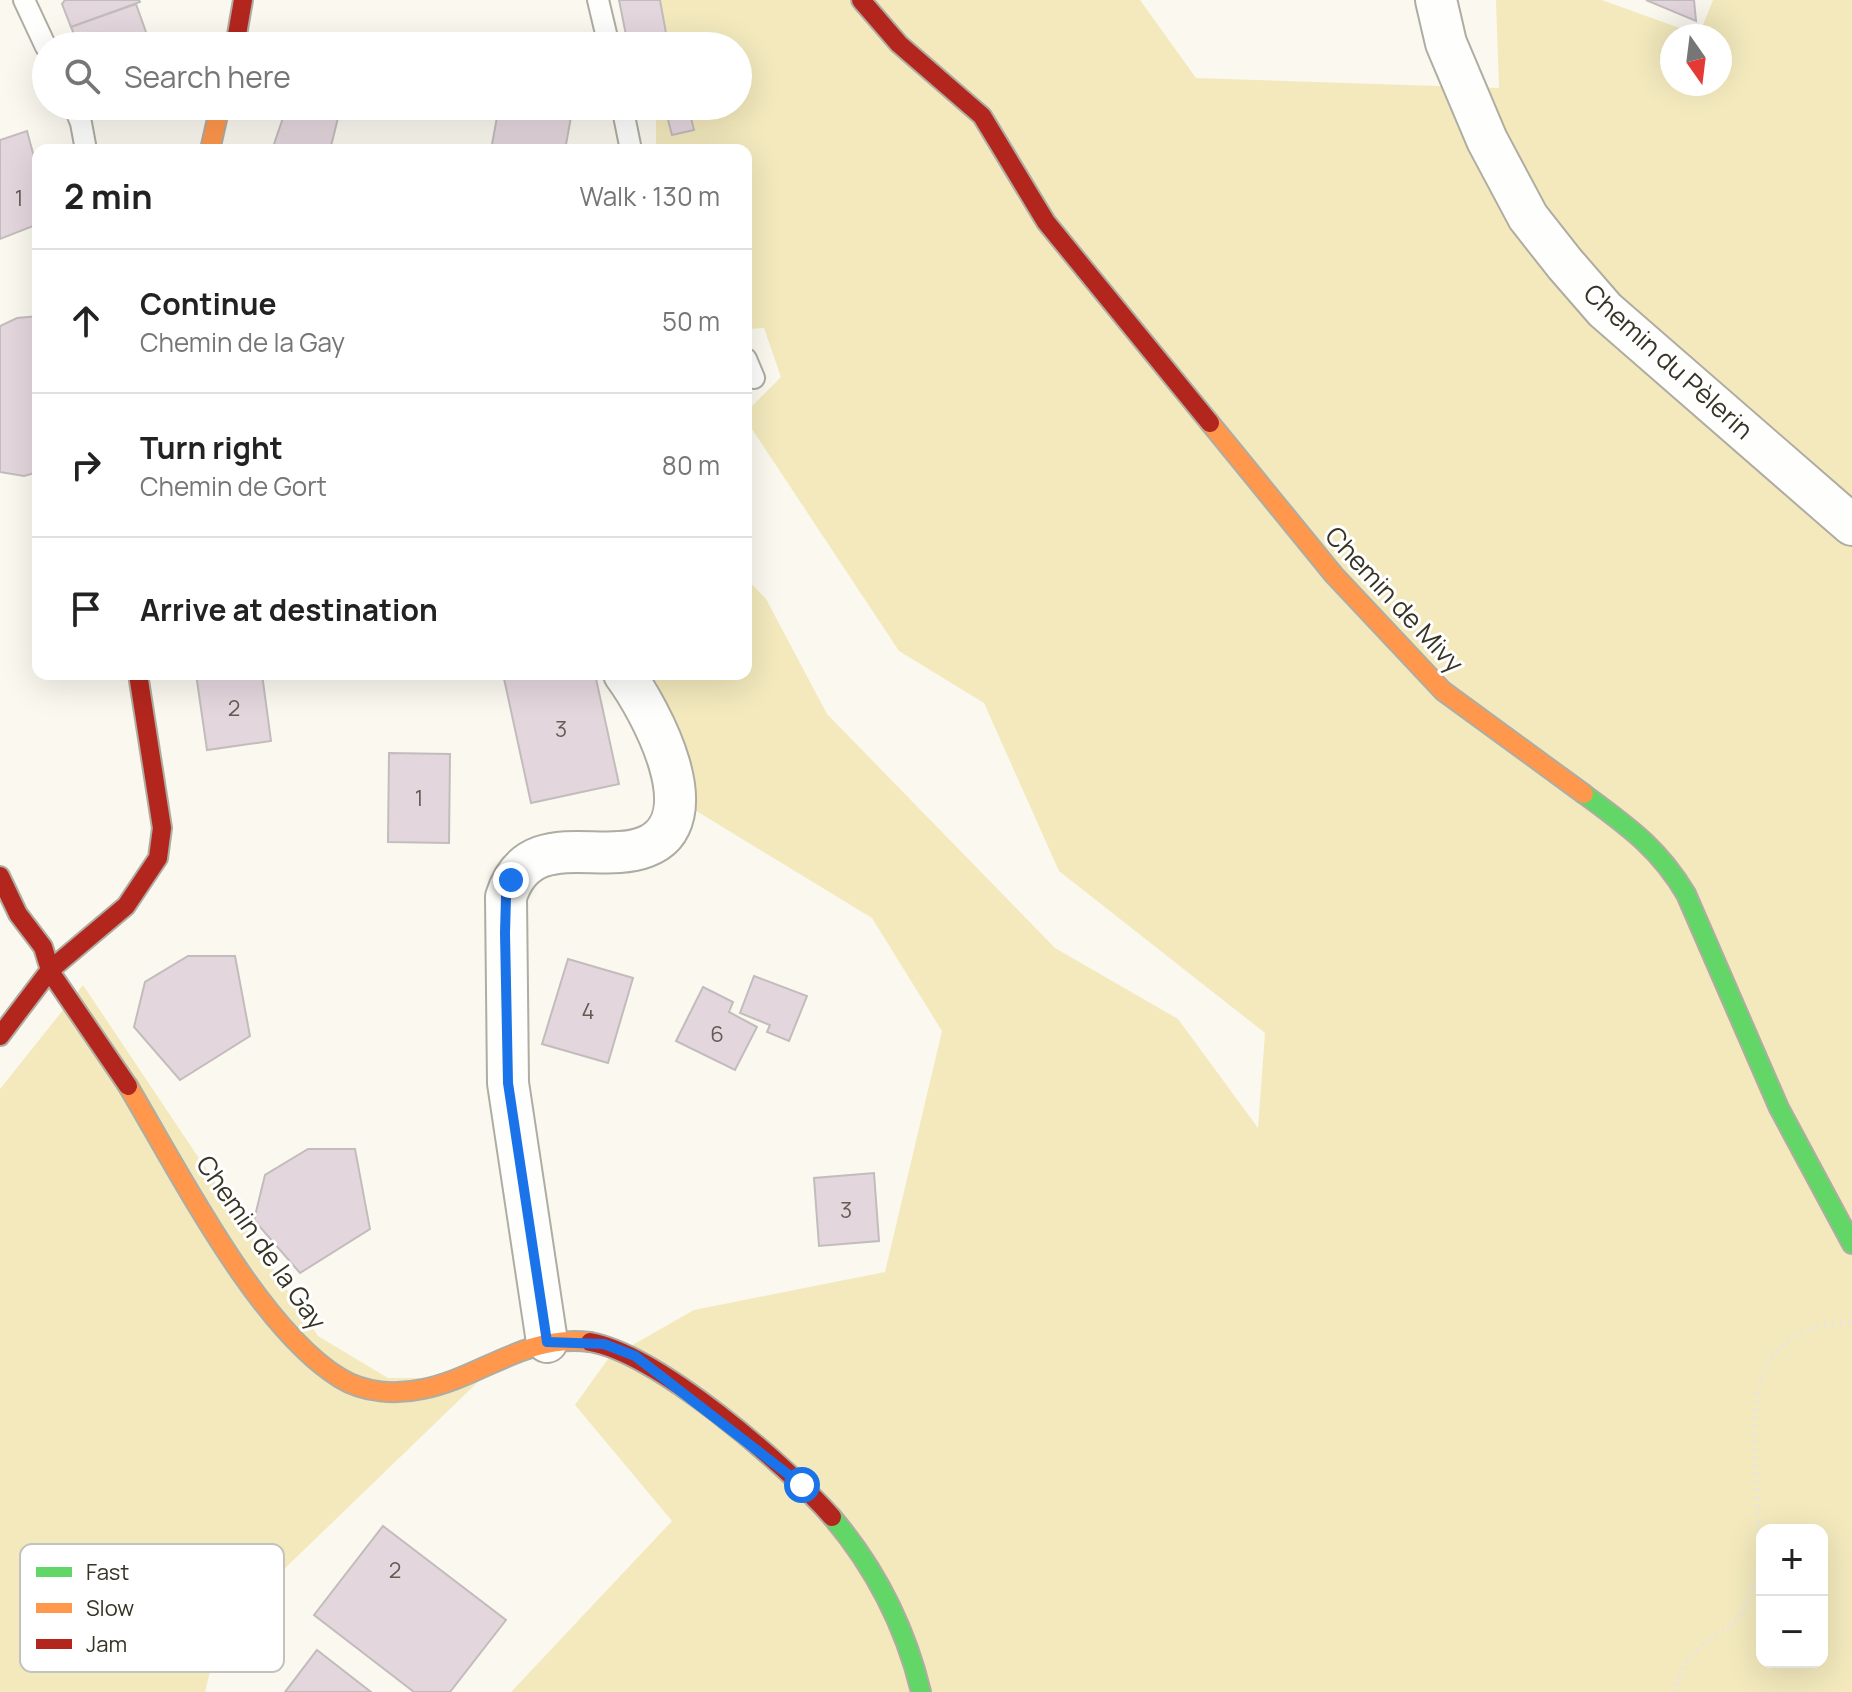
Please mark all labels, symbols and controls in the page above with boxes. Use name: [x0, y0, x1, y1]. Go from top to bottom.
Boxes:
north arrow: [1660, 24, 1732, 96]
search box: [32, 32, 752, 120]
icon: search: [60, 54, 104, 98]
text: Search here: [124, 56, 291, 97]
text: 2 min: [64, 173, 152, 219]
text: Walk · 130 m: [580, 178, 720, 214]
house number: 1: [15, 183, 23, 213]
street label: Chemin du Pèlerin: [1576, 275, 1762, 447]
text: Continue: [140, 283, 276, 324]
icon: ahead: [64, 299, 108, 343]
text: 50 m: [662, 303, 720, 339]
text: Chemin de la Gay: [140, 324, 345, 360]
text: Turn right: [140, 427, 283, 468]
icon: right: [64, 443, 108, 487]
text: 80 m: [662, 447, 720, 483]
text: Chemin de Gort: [140, 468, 327, 504]
street label: Chemin de Mivy: [1318, 518, 1473, 680]
icon: arrive: [64, 587, 108, 631]
text: Arrive at destination: [140, 589, 438, 630]
house number: 2: [228, 693, 240, 723]
house number: 3: [555, 714, 567, 744]
house number: 1: [415, 783, 423, 813]
route end: [493, 862, 529, 898]
house number: 4: [582, 996, 594, 1026]
house number: 6: [710, 1019, 724, 1049]
street label: Chemin de la Gay: [189, 1148, 336, 1336]
house number: 3: [840, 1195, 852, 1225]
route start: [784, 1467, 820, 1503]
map controls: [1756, 1524, 1828, 1668]
button: +: [1756, 1524, 1828, 1596]
legend: [20, 1544, 284, 1672]
house number: 2: [389, 1555, 401, 1585]
text: Fast: [86, 1557, 129, 1587]
text: Slow: [86, 1593, 134, 1623]
button: −: [1756, 1596, 1828, 1668]
text: Jam: [86, 1629, 127, 1659]

